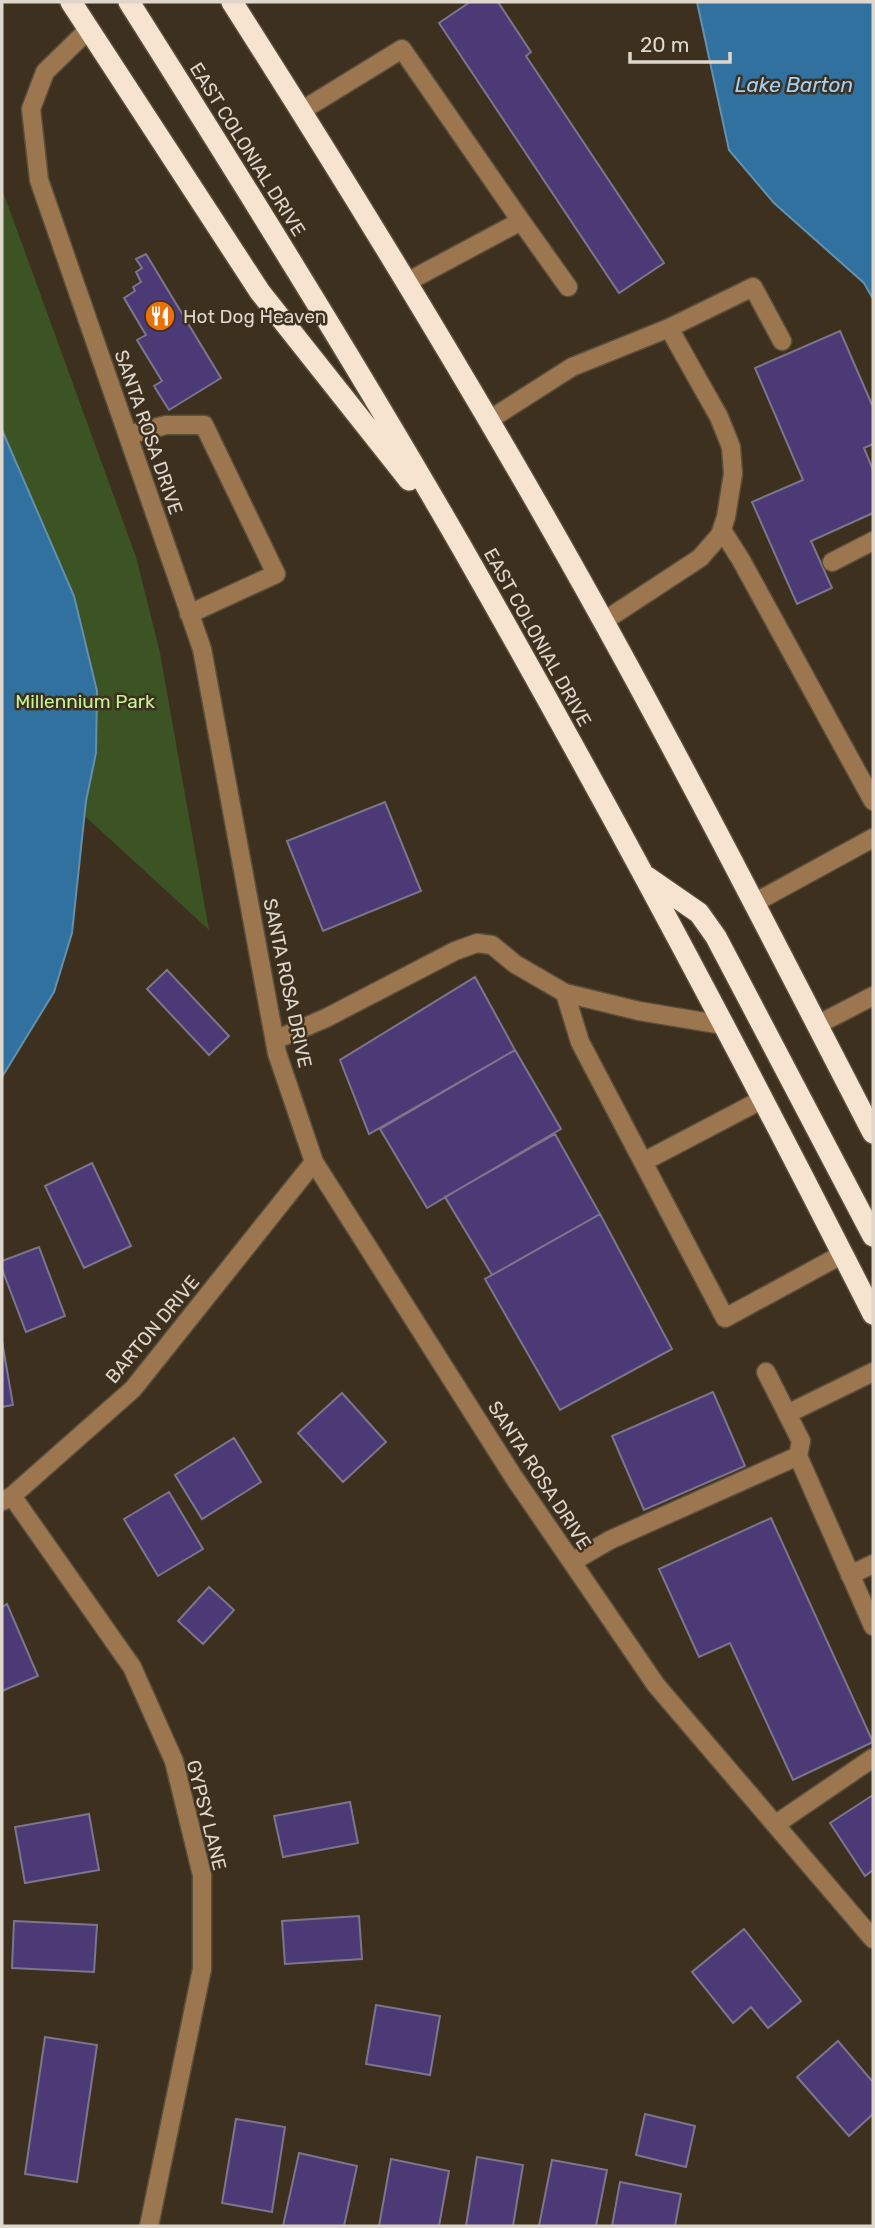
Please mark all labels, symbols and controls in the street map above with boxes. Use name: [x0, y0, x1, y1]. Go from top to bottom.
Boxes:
scale bar: [630, 21, 730, 65]
text: 20 m: [640, 32, 689, 57]
street label: EAST COLONIAL DRIVE: [185, 58, 310, 240]
water label: Lake Barton: [735, 72, 853, 97]
restaurant icon: Hot Dog Heaven: [143, 299, 177, 333]
place label: Hot Dog Heaven: [183, 305, 326, 328]
street label: SANTA ROSA DRIVE: [110, 347, 187, 517]
street label: EAST COLONIAL DRIVE: [479, 544, 596, 730]
park label: Millennium Park: [15, 690, 155, 713]
street label: SANTA ROSA DRIVE: [258, 896, 317, 1070]
street label: BARTON DRIVE: [101, 1271, 204, 1388]
street label: SANTA ROSA DRIVE: [483, 1397, 596, 1554]
street label: GYPSY LANE: [182, 1758, 231, 1873]

